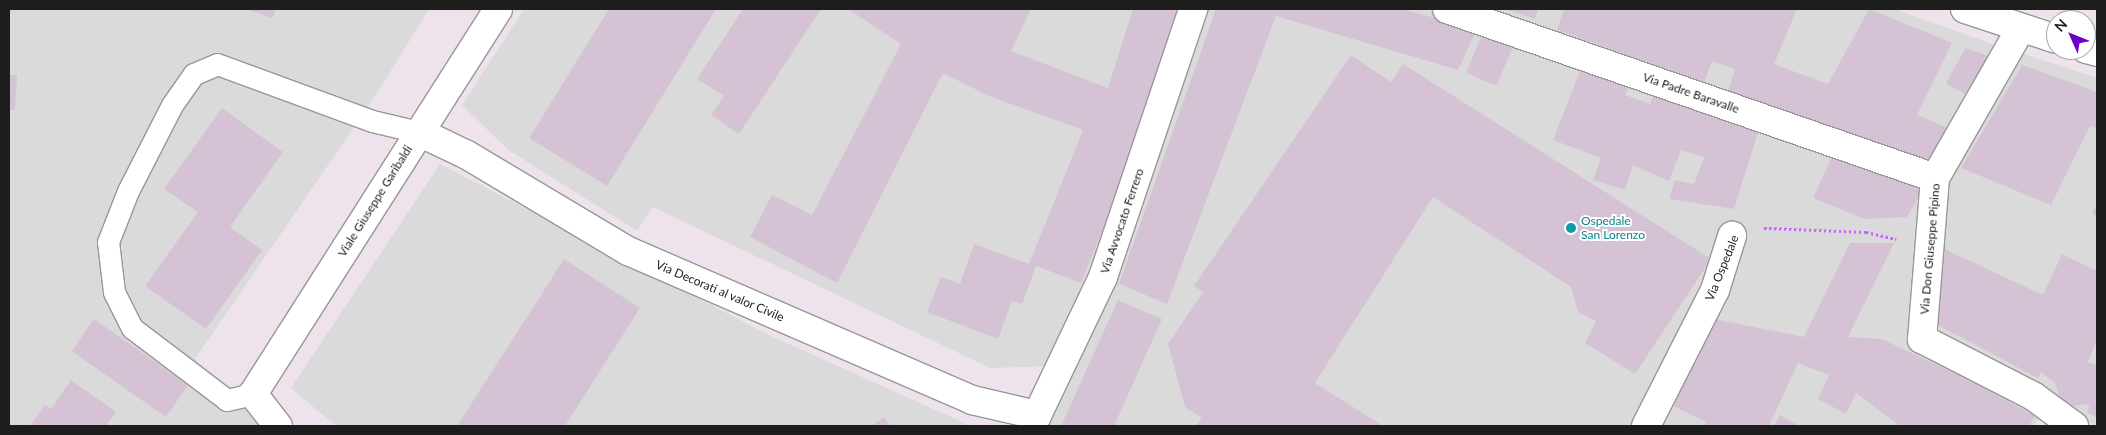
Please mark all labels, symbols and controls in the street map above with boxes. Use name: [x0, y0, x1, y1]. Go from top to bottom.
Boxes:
north arrow: [2046, 10, 2096, 60]
text: N: [2051, 15, 2070, 35]
street label: Via Padre Baravalle: [1641, 70, 1741, 116]
street label: Viale Giuseppe Garibaldi: [335, 143, 415, 259]
street label: Via Avvocato Ferrero: [1097, 166, 1147, 276]
street label: Via Don Giuseppe Pipino: [1917, 183, 1943, 315]
place label: Ospedale San Lorenzo: [1581, 214, 1645, 242]
marker: Ospedale San Lorenzo: [1565, 222, 1577, 234]
street label: Via Ospedale: [1702, 233, 1742, 303]
street label: Via Decorati al valor Civile: [653, 257, 787, 325]

